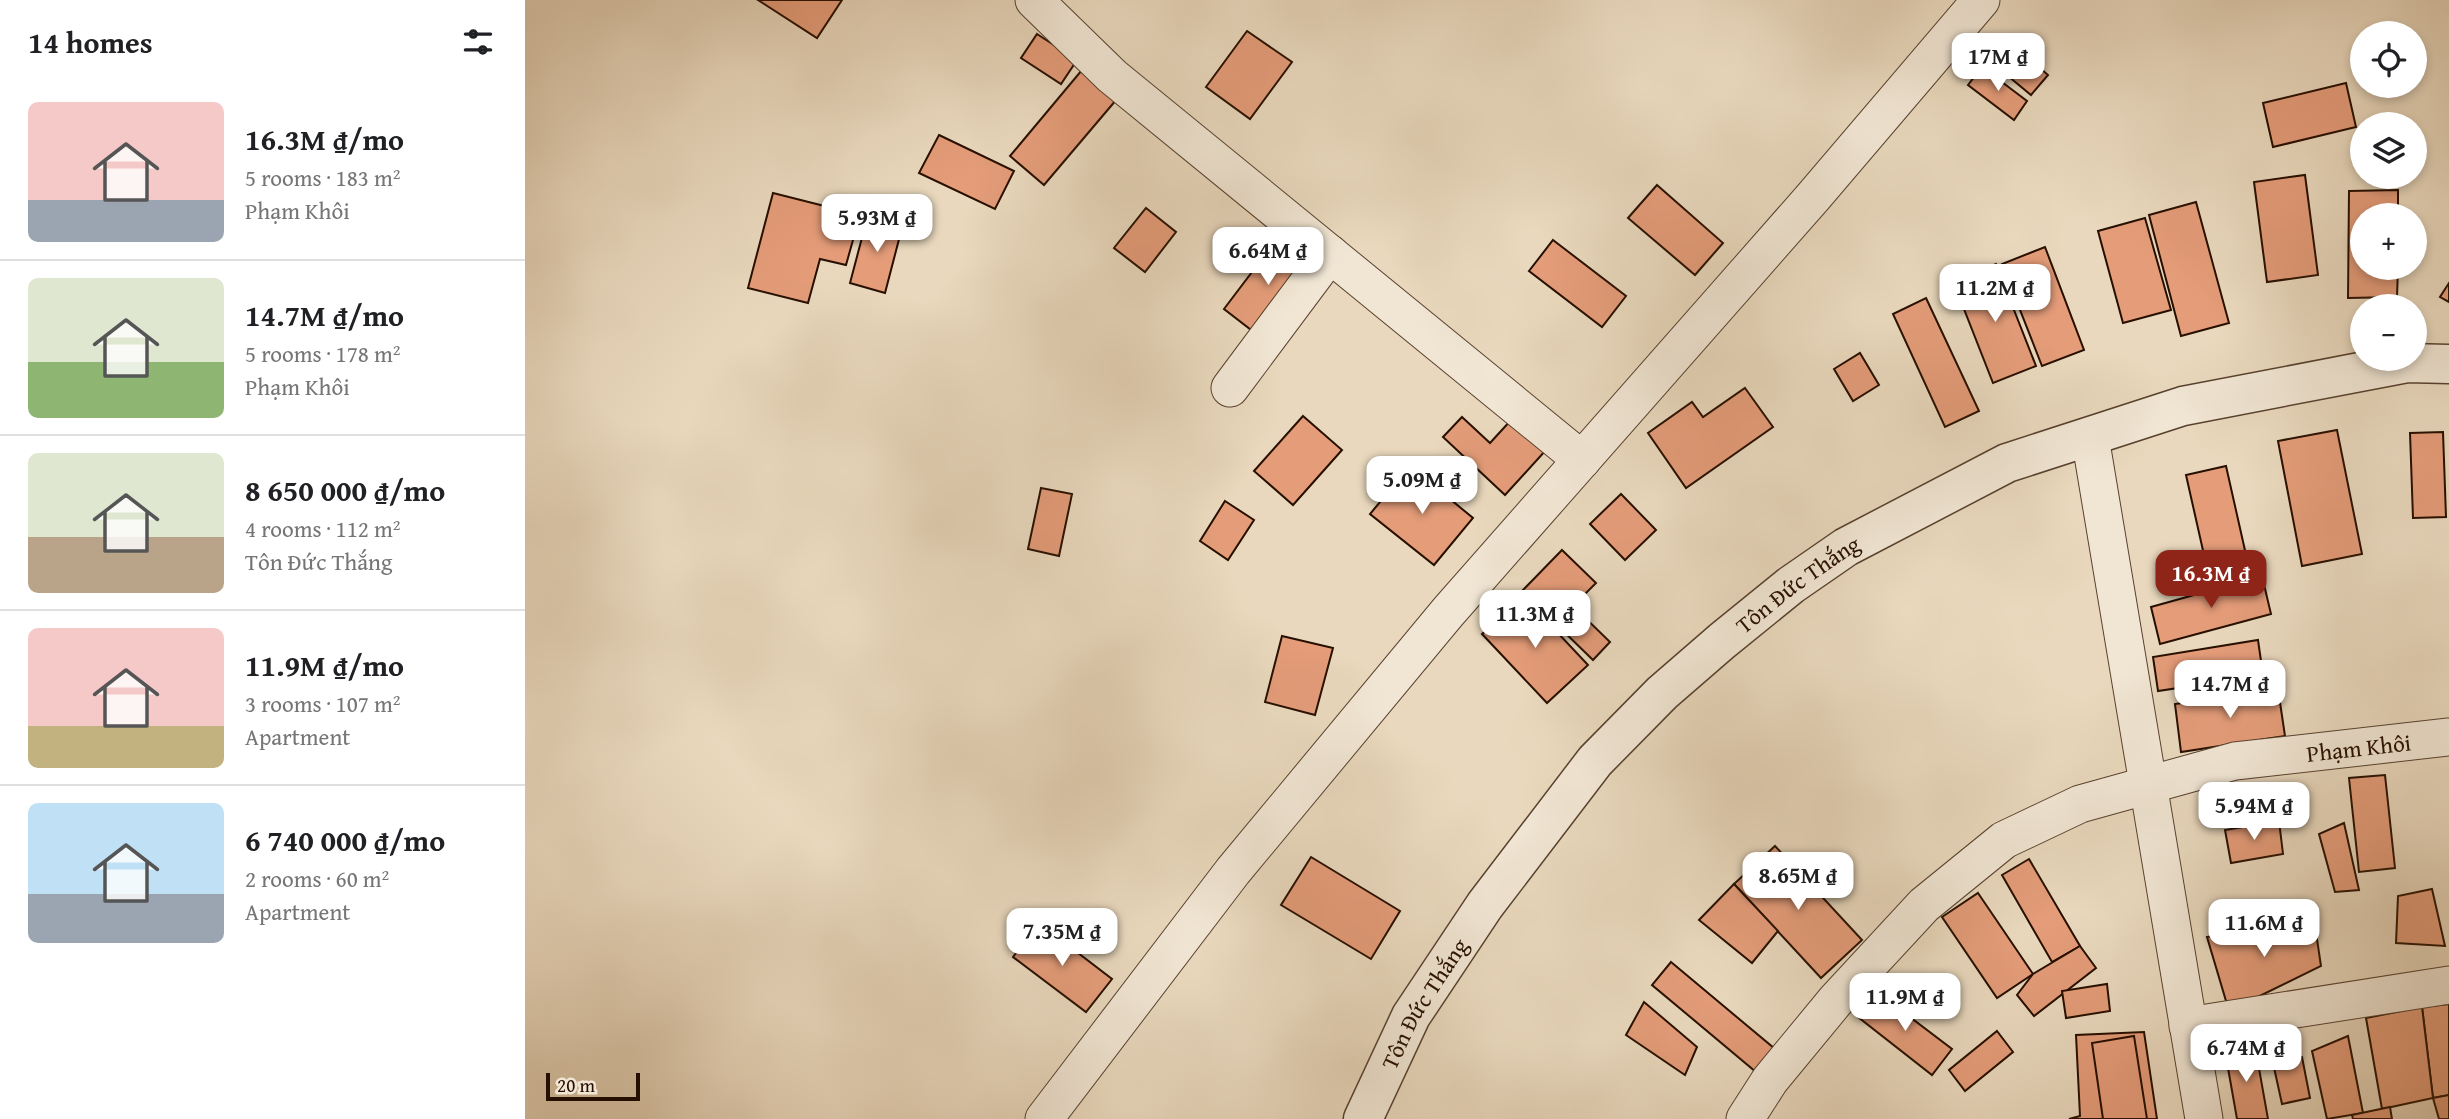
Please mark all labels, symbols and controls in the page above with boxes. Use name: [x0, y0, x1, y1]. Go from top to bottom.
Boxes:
text: 14 homes: [28, 20, 153, 64]
map controls: [2350, 21, 2427, 371]
button: locate: [2350, 21, 2427, 98]
icon: filters: [459, 23, 497, 61]
pin: 17M ₫: [1949, 34, 2047, 93]
text: 17M ₫: [1968, 39, 2028, 72]
button: layers: [2350, 112, 2427, 189]
text: 16.3M ₫/mo: [245, 117, 404, 161]
icon: home: [84, 130, 168, 214]
text: 5 rooms · 183 m²: [245, 161, 400, 194]
text: Phạm Khôi: [245, 194, 350, 227]
pin: 5.93M ₫: [812, 194, 942, 254]
text: 5.93M ₫: [837, 200, 917, 233]
button: +: [2350, 203, 2427, 280]
pin: 6.64M ₫: [1203, 228, 1333, 287]
text: 6.64M ₫: [1228, 233, 1308, 266]
pin: 11.2M ₫: [1930, 264, 2060, 324]
text: 11.2M ₫: [1955, 270, 2035, 303]
text: 14.7M ₫/mo: [245, 293, 404, 337]
button: −: [2350, 294, 2427, 371]
icon: home: [84, 306, 168, 390]
text: 5 rooms · 178 m²: [245, 337, 400, 370]
text: Phạm Khôi: [245, 370, 350, 403]
pin: 5.09M ₫: [1357, 456, 1487, 516]
text: 5.09M ₫: [1382, 462, 1462, 495]
text: 8 650 000 ₫/mo: [245, 468, 445, 512]
icon: home: [84, 481, 168, 565]
text: 4 rooms · 112 m²: [245, 512, 400, 545]
street label: Tôn Đức Thắng: [1728, 526, 1866, 641]
text: Tôn Đức Thắng: [245, 545, 392, 578]
pin: 16.3M ₫: [2146, 550, 2276, 610]
text: 16.3M ₫: [2171, 556, 2251, 589]
pin: 11.3M ₫: [1470, 590, 1600, 650]
text: 11.3M ₫: [1495, 596, 1575, 629]
text: 11.9M ₫/mo: [245, 643, 404, 687]
icon: home: [84, 656, 168, 740]
pin: 14.7M ₫: [2165, 660, 2295, 720]
text: 14.7M ₫: [2190, 666, 2270, 699]
text: 3 rooms · 107 m²: [245, 687, 400, 720]
text: Apartment: [245, 720, 350, 753]
street label: Phạm Khôi: [2305, 725, 2413, 769]
pin: 5.94M ₫: [2189, 782, 2319, 842]
text: 5.94M ₫: [2214, 788, 2294, 821]
text: 6 740 000 ₫/mo: [245, 818, 445, 862]
icon: home: [84, 831, 168, 915]
pin: 8.65M ₫: [1733, 852, 1863, 912]
text: 8.65M ₫: [1758, 858, 1838, 891]
text: 2 rooms · 60 m²: [245, 862, 389, 895]
text: Apartment: [245, 895, 350, 928]
pin: 11.6M ₫: [2199, 900, 2329, 959]
text: 11.6M ₫: [2224, 905, 2304, 938]
pin: 7.35M ₫: [997, 908, 1127, 968]
text: 7.35M ₫: [1022, 914, 1102, 947]
street label: Tôn Đức Thắng: [1372, 931, 1476, 1074]
pin: 11.9M ₫: [1840, 974, 1970, 1033]
text: 11.9M ₫: [1865, 979, 1945, 1012]
pin: 6.74M ₫: [2181, 1024, 2311, 1084]
text: 6.74M ₫: [2206, 1030, 2286, 1063]
scale bar: [546, 1070, 641, 1102]
text: 20 m: [557, 1071, 595, 1099]

